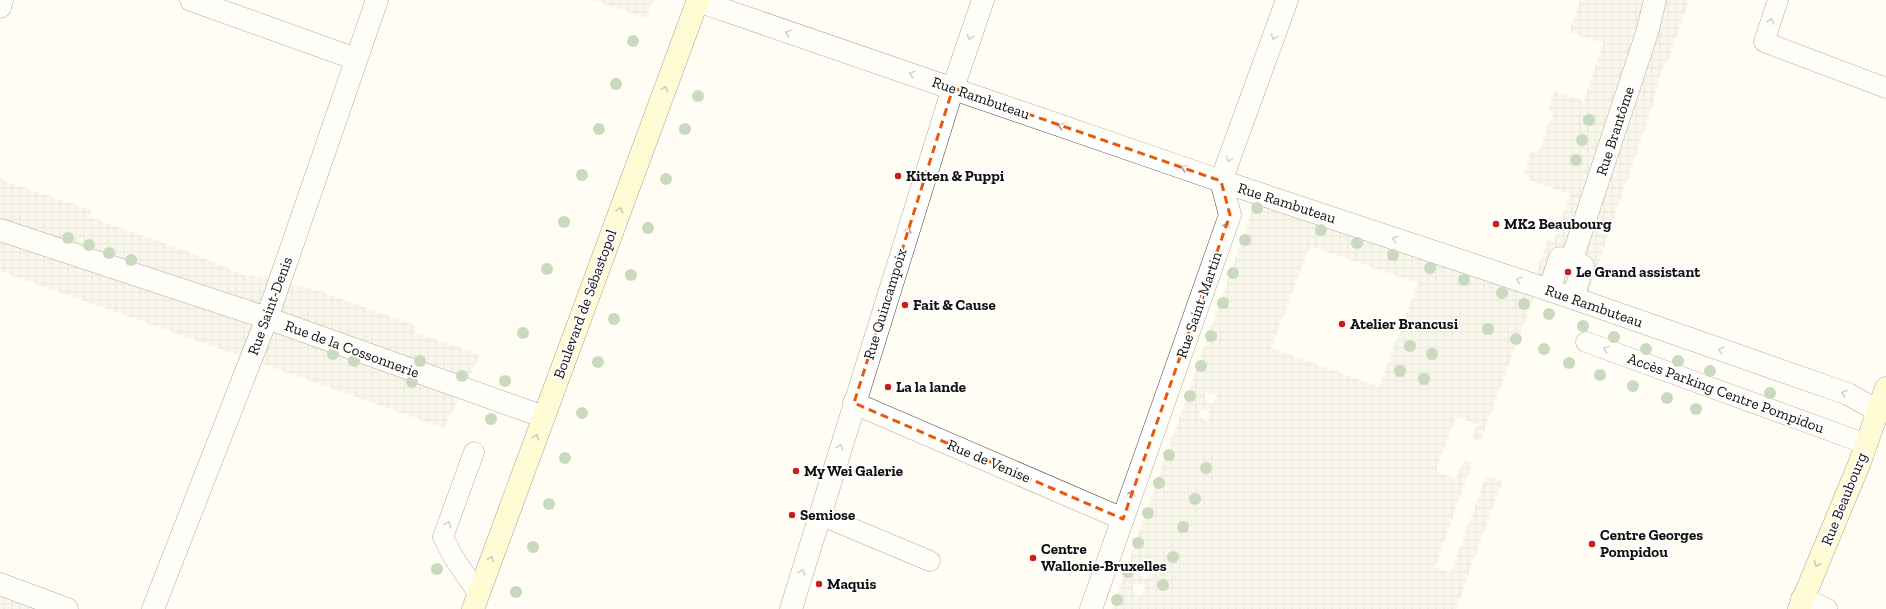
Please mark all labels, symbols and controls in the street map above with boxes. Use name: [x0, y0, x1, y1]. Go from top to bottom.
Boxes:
one-way arrow: [1766, 18, 1775, 25]
one-way arrow: [785, 29, 792, 38]
one-way arrow: [966, 33, 975, 40]
one-way arrow: [1270, 33, 1278, 40]
one-way arrow: [908, 70, 915, 79]
street label: Rue Rambuteau: [930, 73, 1033, 123]
street label: Rue Brantôme: [1592, 84, 1638, 178]
one-way arrow: [661, 85, 669, 92]
one-way arrow: [1058, 122, 1065, 130]
one-way arrow: [1225, 155, 1234, 162]
one-way arrow: [1181, 165, 1188, 173]
place label: Kitten & Puppi: [906, 167, 1005, 185]
marker: Kitten & Puppi: [893, 171, 903, 181]
street label: Rue Rambuteau: [1236, 179, 1339, 228]
one-way arrow: [616, 207, 624, 214]
place label: MK2 Beaubourg: [1504, 215, 1612, 233]
marker: MK2 Beaubourg: [1491, 219, 1501, 229]
one-way arrow: [1222, 222, 1230, 229]
one-way arrow: [904, 226, 912, 233]
street label: Boulevard de Sébastopol: [550, 227, 620, 381]
one-way arrow: [1392, 235, 1399, 243]
street label: Rue Quincampoix: [860, 246, 911, 362]
street label: Rue Saint-Martin: [1172, 249, 1226, 361]
street label: Rue Saint-Denis: [244, 254, 296, 358]
place label: Le Grand assistant: [1576, 263, 1701, 281]
marker: Le Grand assistant: [1563, 267, 1573, 277]
one-way arrow: [1515, 276, 1522, 285]
street label: Rue Rambuteau: [1543, 281, 1646, 331]
place label: Fait & Cause: [913, 296, 996, 314]
marker: Fait & Cause: [900, 300, 910, 310]
place label: Atelier Brancusi: [1350, 315, 1459, 333]
street label: Rue de la Cossonnerie: [282, 316, 422, 382]
marker: Atelier Brancusi: [1337, 319, 1347, 329]
one-way arrow: [1602, 346, 1609, 354]
one-way arrow: [1718, 346, 1725, 354]
street label: Accès Parking Centre Pompidou: [1625, 349, 1827, 437]
place label: La la lande: [896, 378, 966, 396]
marker: La la lande: [883, 382, 893, 392]
one-way arrow: [1840, 389, 1847, 397]
one-way arrow: [532, 434, 540, 441]
street label: Rue de Venise: [945, 435, 1033, 487]
one-way arrow: [835, 444, 844, 451]
street label: Rue Beaubourg: [1817, 450, 1871, 548]
place label: My Wei Galerie: [804, 462, 903, 480]
marker: My Wei Galerie: [791, 466, 801, 476]
one-way arrow: [1127, 490, 1136, 497]
place label: Semiose: [800, 506, 855, 524]
marker: Semiose: [787, 510, 797, 520]
one-way arrow: [443, 520, 451, 527]
place label: Centre Georges Pompidou: [1600, 526, 1703, 561]
marker: Centre Georges Pompidou: [1587, 539, 1597, 549]
place label: Centre Wallonie-Bruxelles: [1041, 540, 1167, 575]
marker: Centre Wallonie-Bruxelles: [1028, 553, 1038, 563]
one-way arrow: [486, 556, 495, 563]
one-way arrow: [1814, 560, 1822, 568]
one-way arrow: [797, 568, 806, 575]
place label: Maquis: [827, 575, 876, 593]
marker: Maquis: [814, 579, 824, 589]

